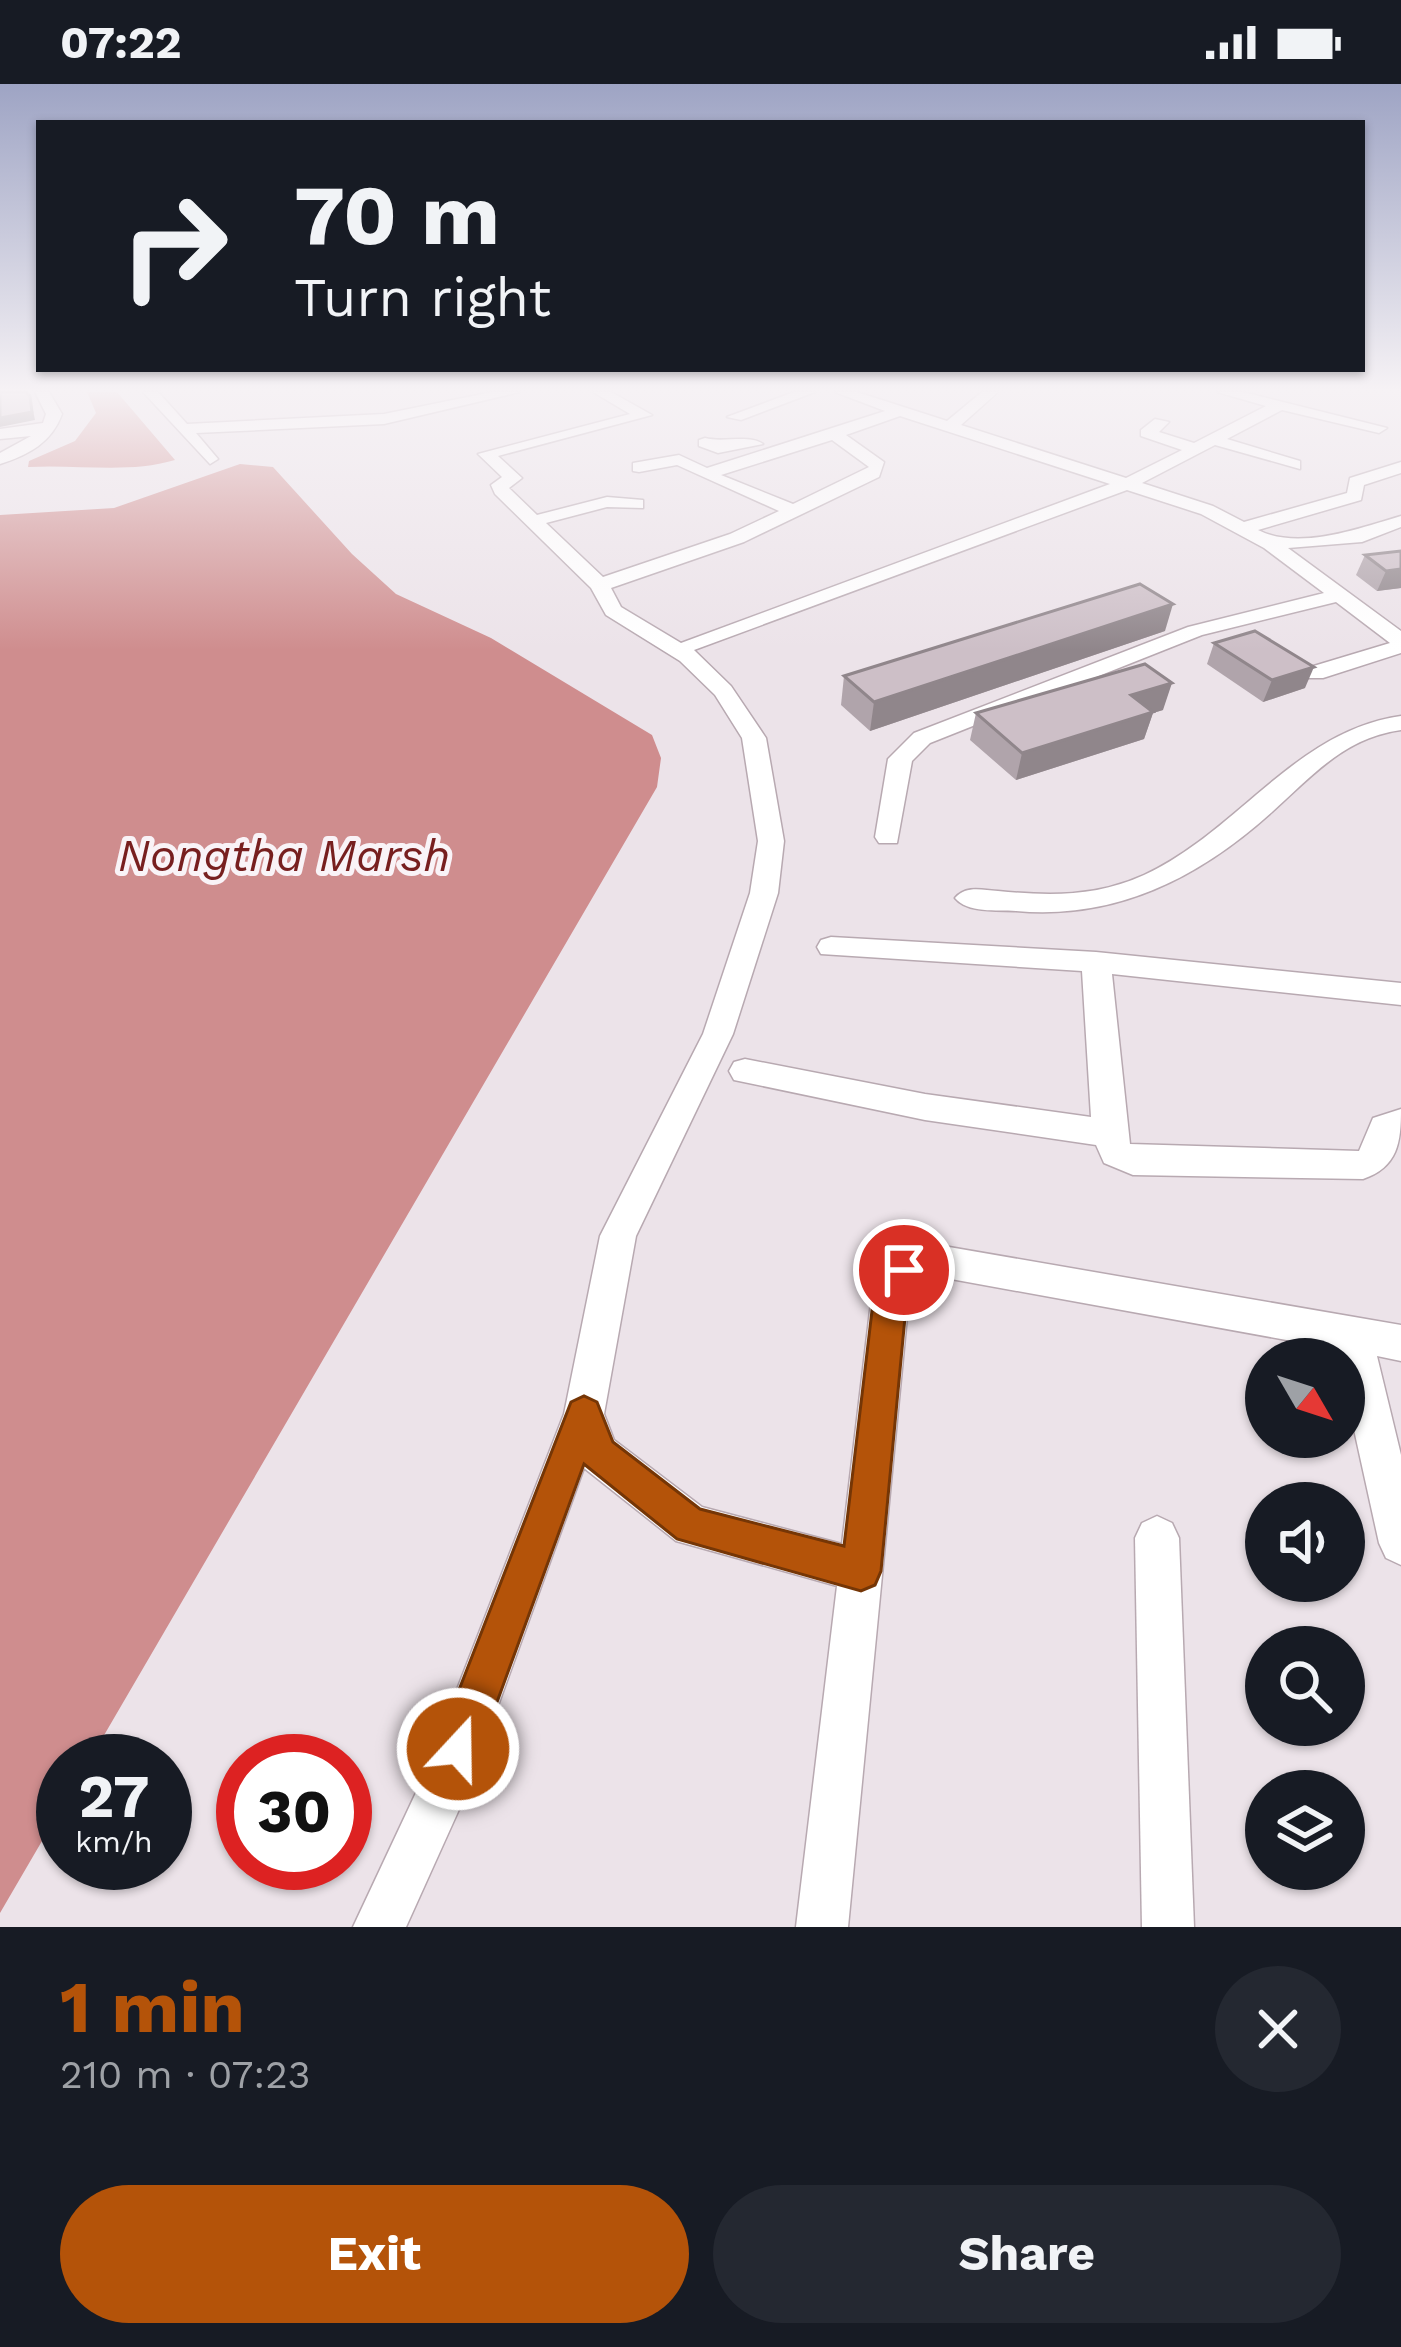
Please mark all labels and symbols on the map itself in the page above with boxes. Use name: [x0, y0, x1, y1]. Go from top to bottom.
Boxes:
water label: Nongtha Marsh: [118, 829, 450, 882]
pin: [853, 1219, 955, 1321]
north arrow: [1245, 1338, 1365, 1458]
position arrow: [395, 1686, 521, 1812]
speed limit sign: 30: [216, 1734, 372, 1890]

